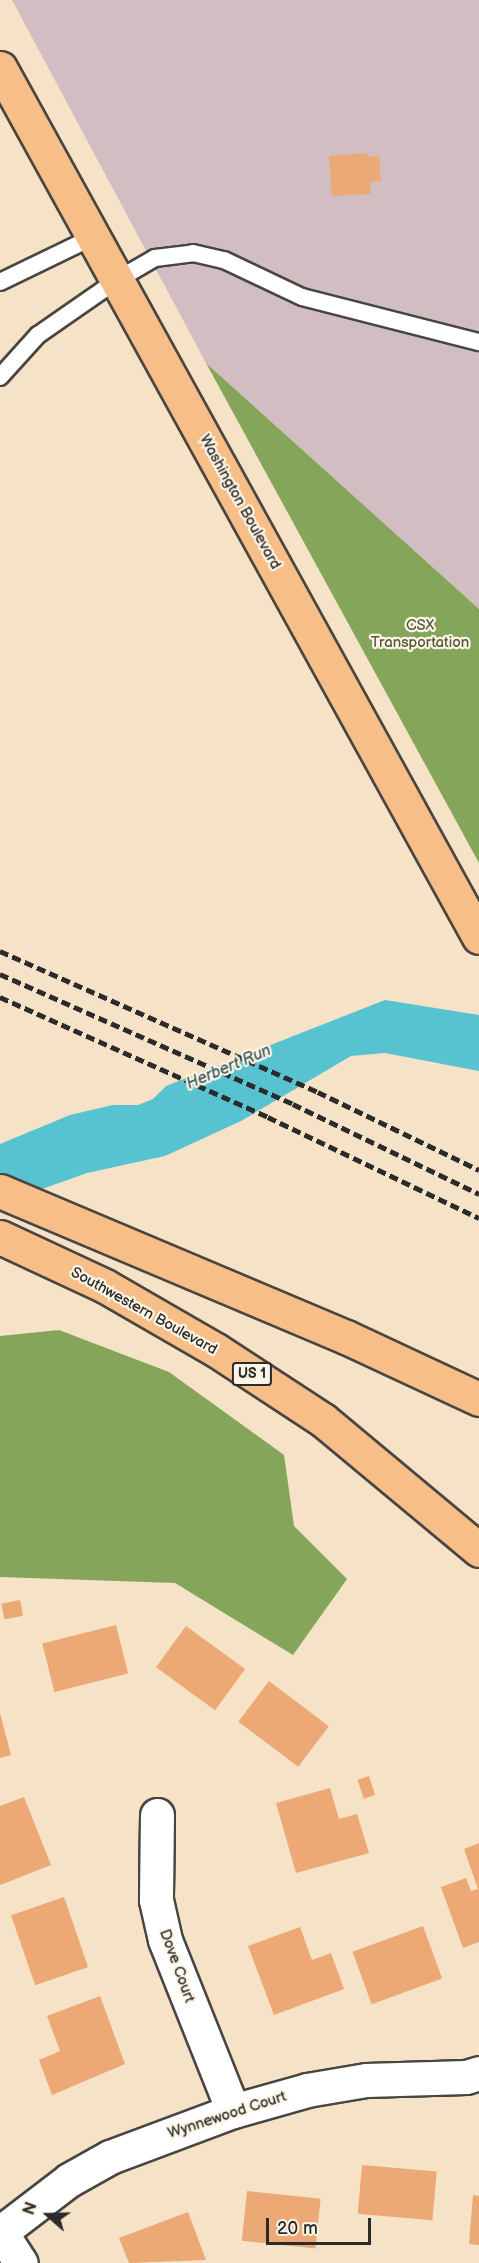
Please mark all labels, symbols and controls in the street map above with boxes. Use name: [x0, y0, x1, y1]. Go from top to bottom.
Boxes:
street label: Washington Boulevard: [195, 432, 285, 572]
park label: CSX Transportation: [371, 616, 469, 651]
water label: Herbert Run: [184, 1042, 274, 1094]
street label: Southwestern Boulevard: [68, 1263, 220, 1359]
road number: US 1: [231, 1363, 273, 1385]
street label: Dove Court: [155, 1927, 199, 2005]
street label: Wynnewood Court: [166, 2087, 288, 2143]
north arrow: [18, 2185, 78, 2245]
text: N: [20, 2200, 42, 2218]
scale bar: [269, 2206, 374, 2244]
text: 20 m: [277, 2218, 318, 2239]

